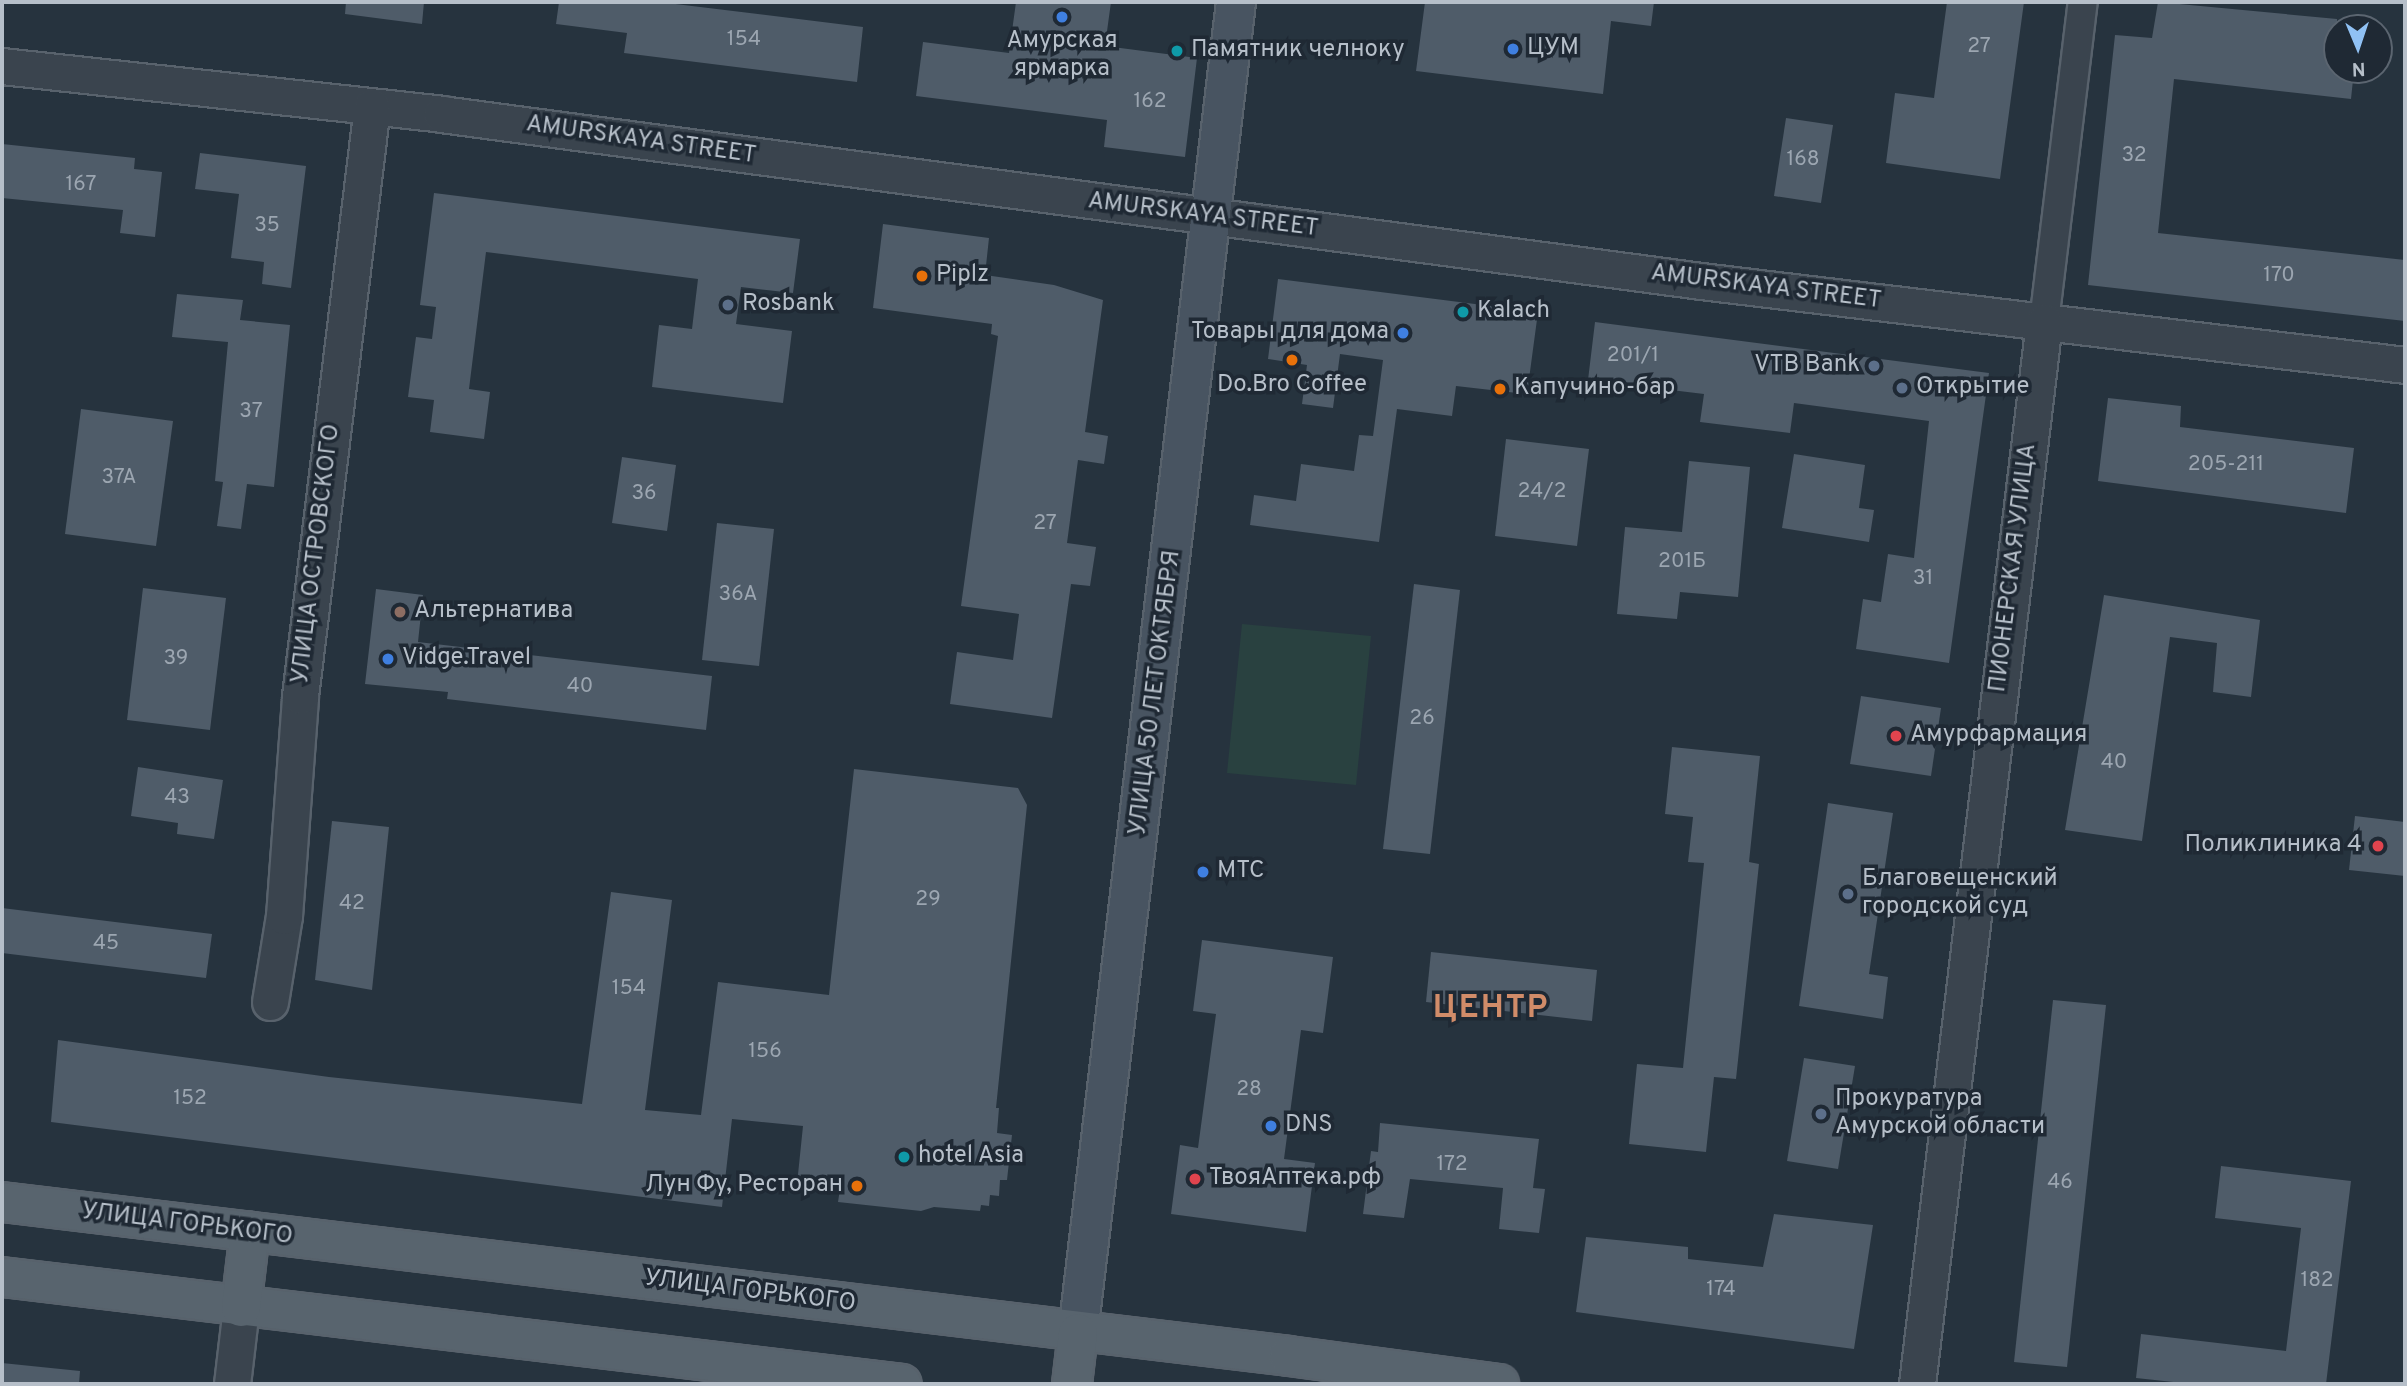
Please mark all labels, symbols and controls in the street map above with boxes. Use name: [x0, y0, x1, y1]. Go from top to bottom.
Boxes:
marker: Амурская ярмарка: [1054, 9, 1070, 25]
north arrow: [2323, 14, 2393, 84]
house number: 154: [727, 27, 761, 53]
place label: Амурская ярмарка: [1006, 28, 1118, 84]
house number: 27: [1967, 34, 1991, 60]
place label: ЦУМ: [1527, 35, 1579, 63]
place label: Памятник челноку: [1191, 37, 1405, 65]
marker: ЦУМ: [1505, 41, 1521, 57]
marker: Памятник челноку: [1169, 43, 1185, 59]
text: N: [2351, 56, 2366, 80]
house number: 162: [1133, 89, 1167, 115]
street label: AMURSKAYA STREET: [524, 111, 758, 171]
house number: 32: [2121, 143, 2147, 169]
house number: 168: [1786, 147, 1820, 173]
house number: 167: [66, 172, 96, 198]
street label: AMURSKAYA STREET: [1086, 188, 1320, 244]
house number: 35: [254, 213, 280, 239]
street label: AMURSKAYA STREET: [1649, 260, 1883, 316]
place label: Piplz: [936, 262, 989, 290]
house number: 170: [2263, 263, 2295, 289]
marker: Piplz: [914, 268, 930, 284]
place label: Rosbank: [742, 291, 835, 319]
marker: Rosbank: [720, 297, 736, 313]
place label: Kalach: [1477, 298, 1550, 326]
marker: Kalach: [1455, 304, 1471, 320]
place label: Товары для дома: [1191, 319, 1389, 347]
marker: Товары для дома: [1395, 325, 1411, 341]
house number: 201/1: [1607, 343, 1659, 369]
marker: Do.Bro Coffee: [1284, 352, 1300, 368]
place label: VTB Bank: [1754, 352, 1860, 380]
marker: VTB Bank: [1866, 358, 1882, 374]
place label: Do.Bro Coffee: [1217, 372, 1367, 400]
place label: Открытие: [1916, 374, 2029, 402]
place label: Капучино-бар: [1514, 375, 1675, 403]
marker: Открытие: [1894, 380, 1910, 396]
marker: Капучино-бар: [1492, 381, 1508, 397]
house number: 37: [239, 399, 263, 425]
street label: УЛИЦА ОСТРОВСКОГО: [287, 422, 347, 686]
street label: ПИОНЕРСКАЯ УЛИЦА: [1984, 442, 2044, 694]
house number: 205-211: [2188, 452, 2264, 478]
house number: 37А: [101, 465, 137, 491]
house number: 24/2: [1518, 479, 1566, 505]
house number: 36: [631, 481, 657, 507]
house number: 27: [1033, 511, 1057, 537]
street label: УЛИЦА 50 ЛЕТ ОКТЯБРЯ: [1124, 548, 1188, 838]
house number: 201Б: [1658, 549, 1706, 575]
house number: 31: [1913, 566, 1933, 592]
house number: 36А: [718, 582, 758, 608]
place label: Альтернатива: [414, 598, 573, 626]
marker: Альтернатива: [392, 604, 408, 620]
place label: Vidge.Travel: [402, 645, 531, 673]
house number: 39: [164, 646, 188, 672]
marker: Vidge.Travel: [380, 651, 396, 667]
house number: 40: [567, 674, 593, 700]
house number: 26: [1409, 706, 1435, 732]
place label: Амурфармация: [1910, 722, 2087, 750]
marker: Амурфармация: [1888, 728, 1904, 744]
house number: 40: [2101, 750, 2127, 776]
house number: 43: [164, 785, 190, 811]
place label: Поликлиника 4: [2185, 832, 2362, 860]
marker: Поликлиника 4: [2368, 836, 2388, 856]
place label: МТС: [1217, 858, 1265, 886]
marker: МТС: [1195, 864, 1211, 880]
place label: Благовещенский городской суд: [1862, 866, 2058, 922]
marker: Благовещенский городской суд: [1840, 886, 1856, 902]
house number: 29: [915, 887, 941, 913]
house number: 42: [339, 891, 365, 917]
house number: 45: [93, 931, 119, 957]
house number: 154: [612, 976, 646, 1002]
district label: ЦЕНТР: [1433, 990, 1549, 1028]
house number: 156: [748, 1039, 782, 1065]
house number: 28: [1236, 1077, 1262, 1103]
house number: 152: [173, 1086, 207, 1112]
place label: Прокуратура Амурской области: [1835, 1086, 2045, 1142]
marker: Прокуратура Амурской области: [1813, 1106, 1829, 1122]
place label: DNS: [1285, 1112, 1333, 1140]
marker: DNS: [1263, 1118, 1279, 1134]
place label: hotel Asia: [918, 1143, 1025, 1171]
marker: hotel Asia: [896, 1149, 912, 1165]
house number: 172: [1436, 1152, 1468, 1178]
place label: ТвояАптека.рф: [1209, 1165, 1381, 1193]
house number: 46: [2047, 1170, 2073, 1196]
marker: ТвояАптека.рф: [1187, 1171, 1203, 1187]
place label: Лун Фу, Ресторан: [645, 1172, 843, 1200]
marker: Лун Фу, Ресторан: [849, 1178, 865, 1194]
street label: УЛИЦА ГОРЬКОГО: [79, 1198, 295, 1252]
street label: УЛИЦА ГОРЬКОГО: [642, 1265, 858, 1319]
house number: 182: [2300, 1268, 2334, 1294]
house number: 174: [1706, 1277, 1736, 1303]

